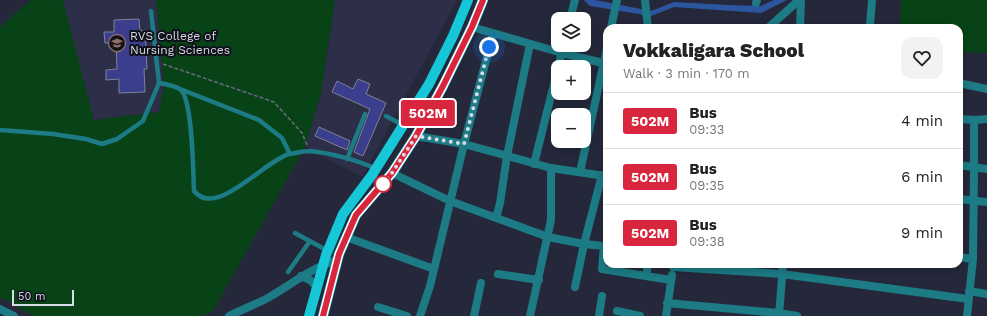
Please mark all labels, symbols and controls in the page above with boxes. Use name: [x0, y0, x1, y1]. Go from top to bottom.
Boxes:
map controls: [551, 12, 591, 148]
button: layers: [551, 12, 591, 52]
place label: RVS College of Nursing Sciences: [130, 29, 230, 57]
school or university icon: RVS College of Nursing Sciences: [107, 33, 127, 53]
your location: [479, 37, 499, 57]
button: heart: [901, 37, 943, 79]
text: Vokkaligara School: [623, 39, 804, 62]
button: +: [551, 60, 591, 100]
text: Walk · 3 min · 170 m: [623, 66, 750, 81]
line badge: 502M: [400, 100, 456, 126]
text: Bus: [689, 104, 717, 122]
text: 502M: [409, 105, 447, 121]
button: −: [551, 108, 591, 148]
text: 4 min: [901, 112, 943, 130]
text: 502M: [631, 113, 669, 129]
text: 09:33: [689, 122, 724, 137]
text: Bus: [689, 160, 717, 178]
text: 6 min: [901, 168, 943, 186]
text: 502M: [631, 169, 669, 185]
unlabelled marker: [374, 175, 392, 193]
text: 09:35: [689, 178, 724, 193]
text: Bus: [689, 216, 717, 234]
text: 9 min: [901, 224, 943, 242]
text: 502M: [631, 225, 669, 241]
text: 09:38: [689, 234, 725, 249]
scale bar: [12, 288, 74, 307]
text: 50 m: [18, 290, 45, 303]

